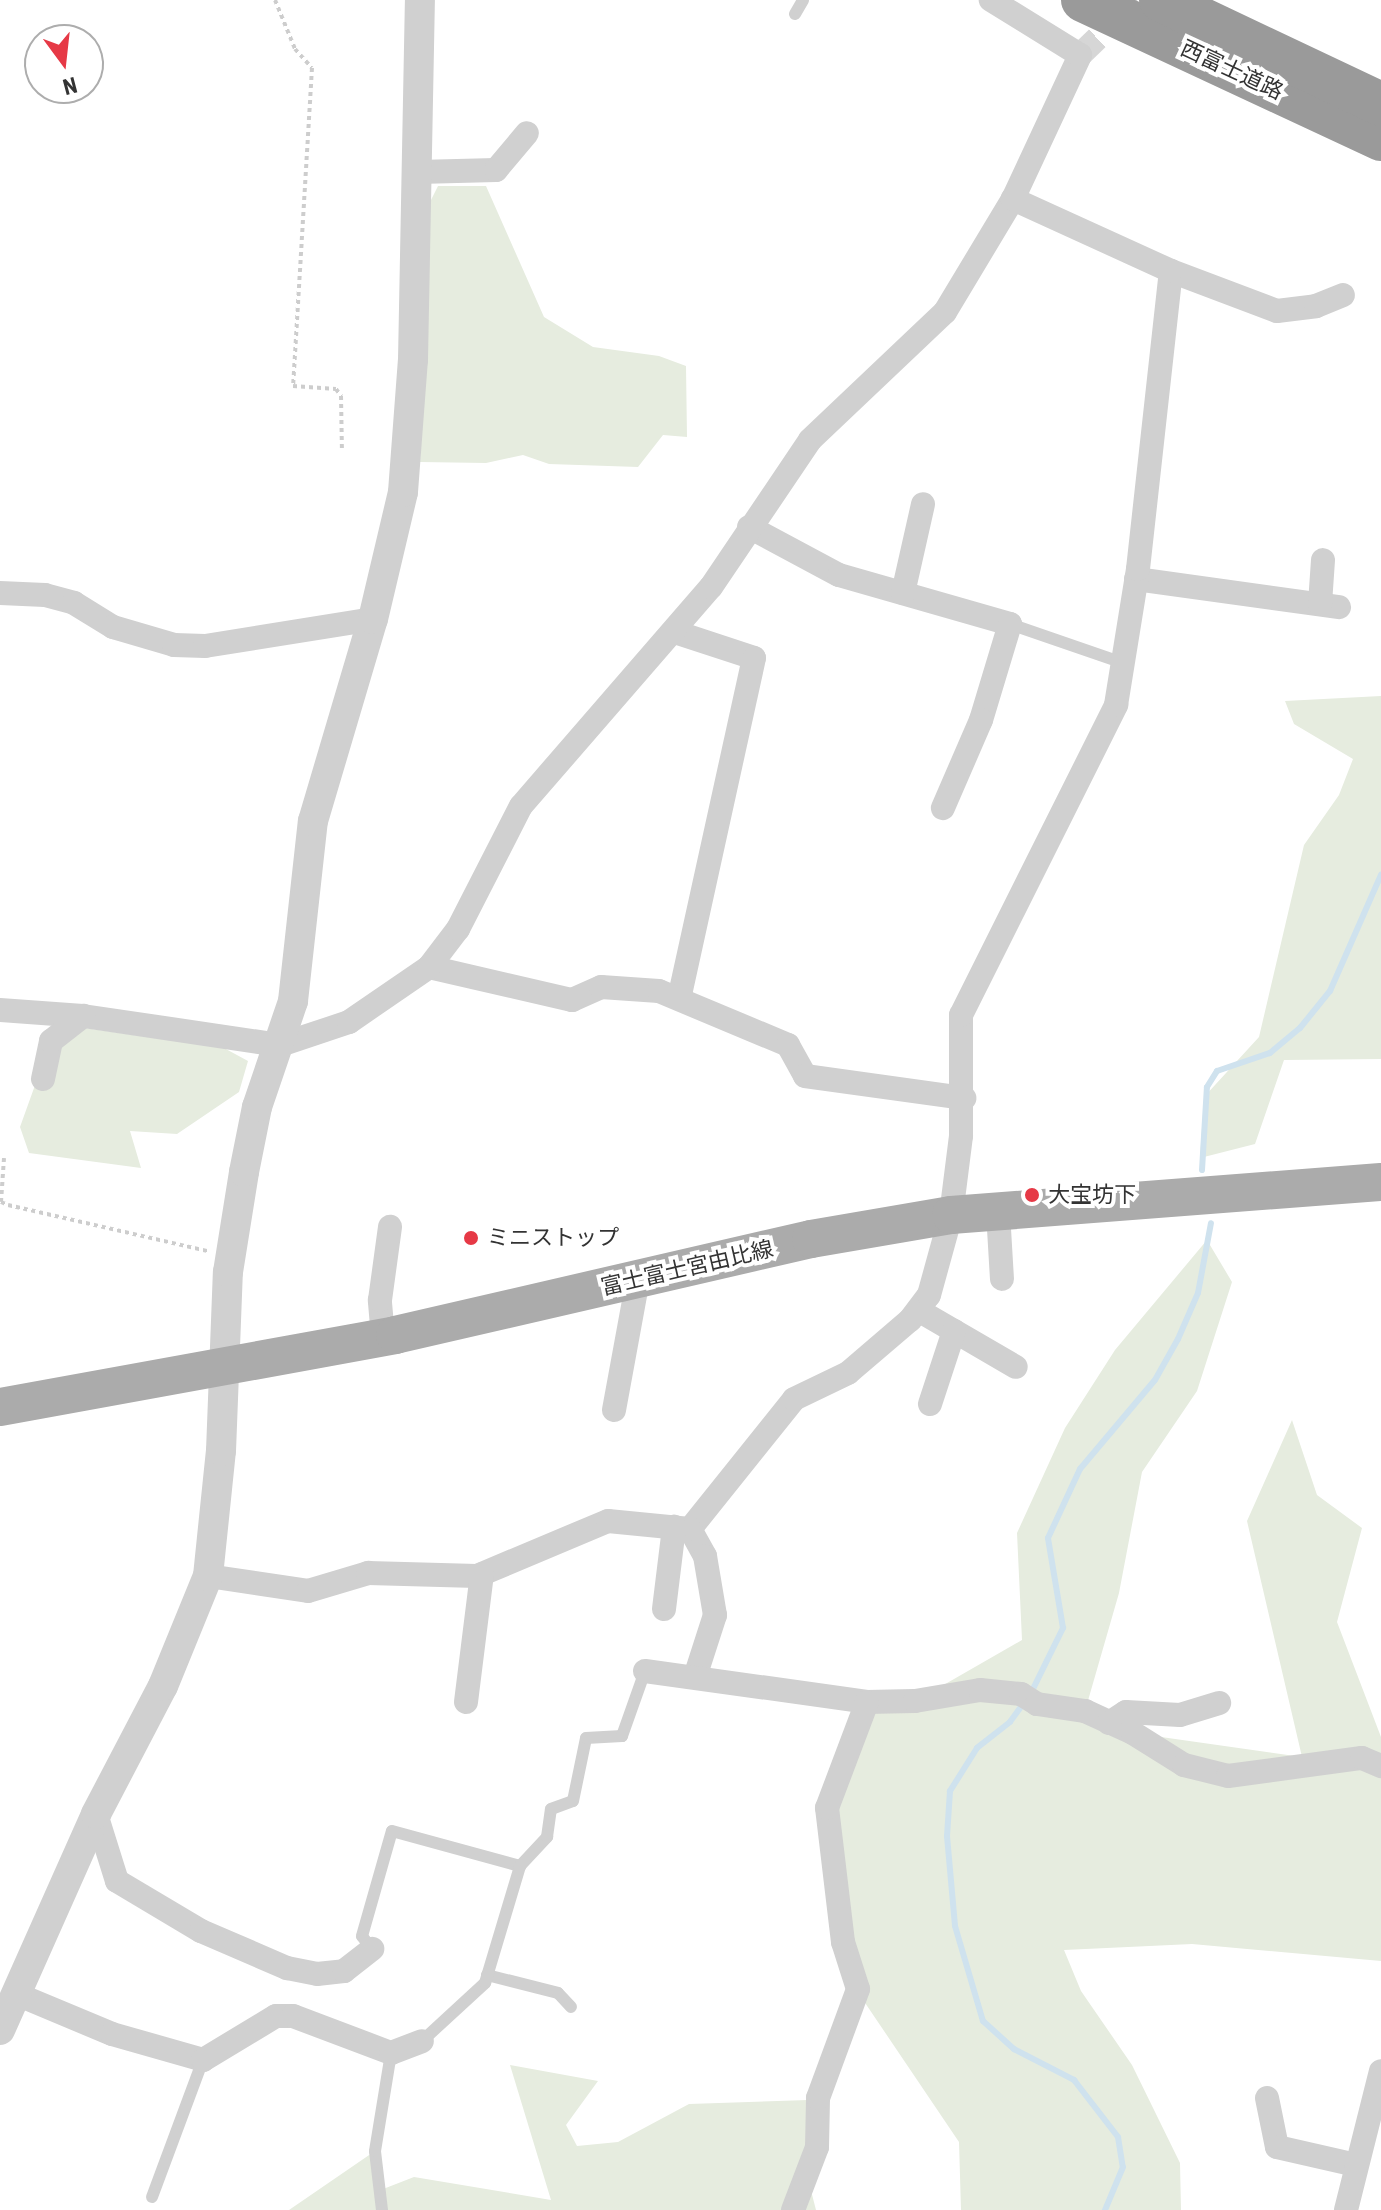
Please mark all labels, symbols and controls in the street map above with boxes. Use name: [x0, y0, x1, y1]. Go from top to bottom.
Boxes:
north arrow: [24, 24, 104, 104]
street label: 西富士道路: [1177, 35, 1287, 105]
text: N: [60, 72, 80, 100]
place label: 大宝坊下: [1048, 1182, 1136, 1208]
marker: 大宝坊下: [1023, 1186, 1041, 1204]
place label: ミニストップ: [487, 1225, 619, 1251]
marker: ミニストップ: [462, 1229, 480, 1247]
street label: 富士富士宮由比線: [598, 1235, 776, 1301]

